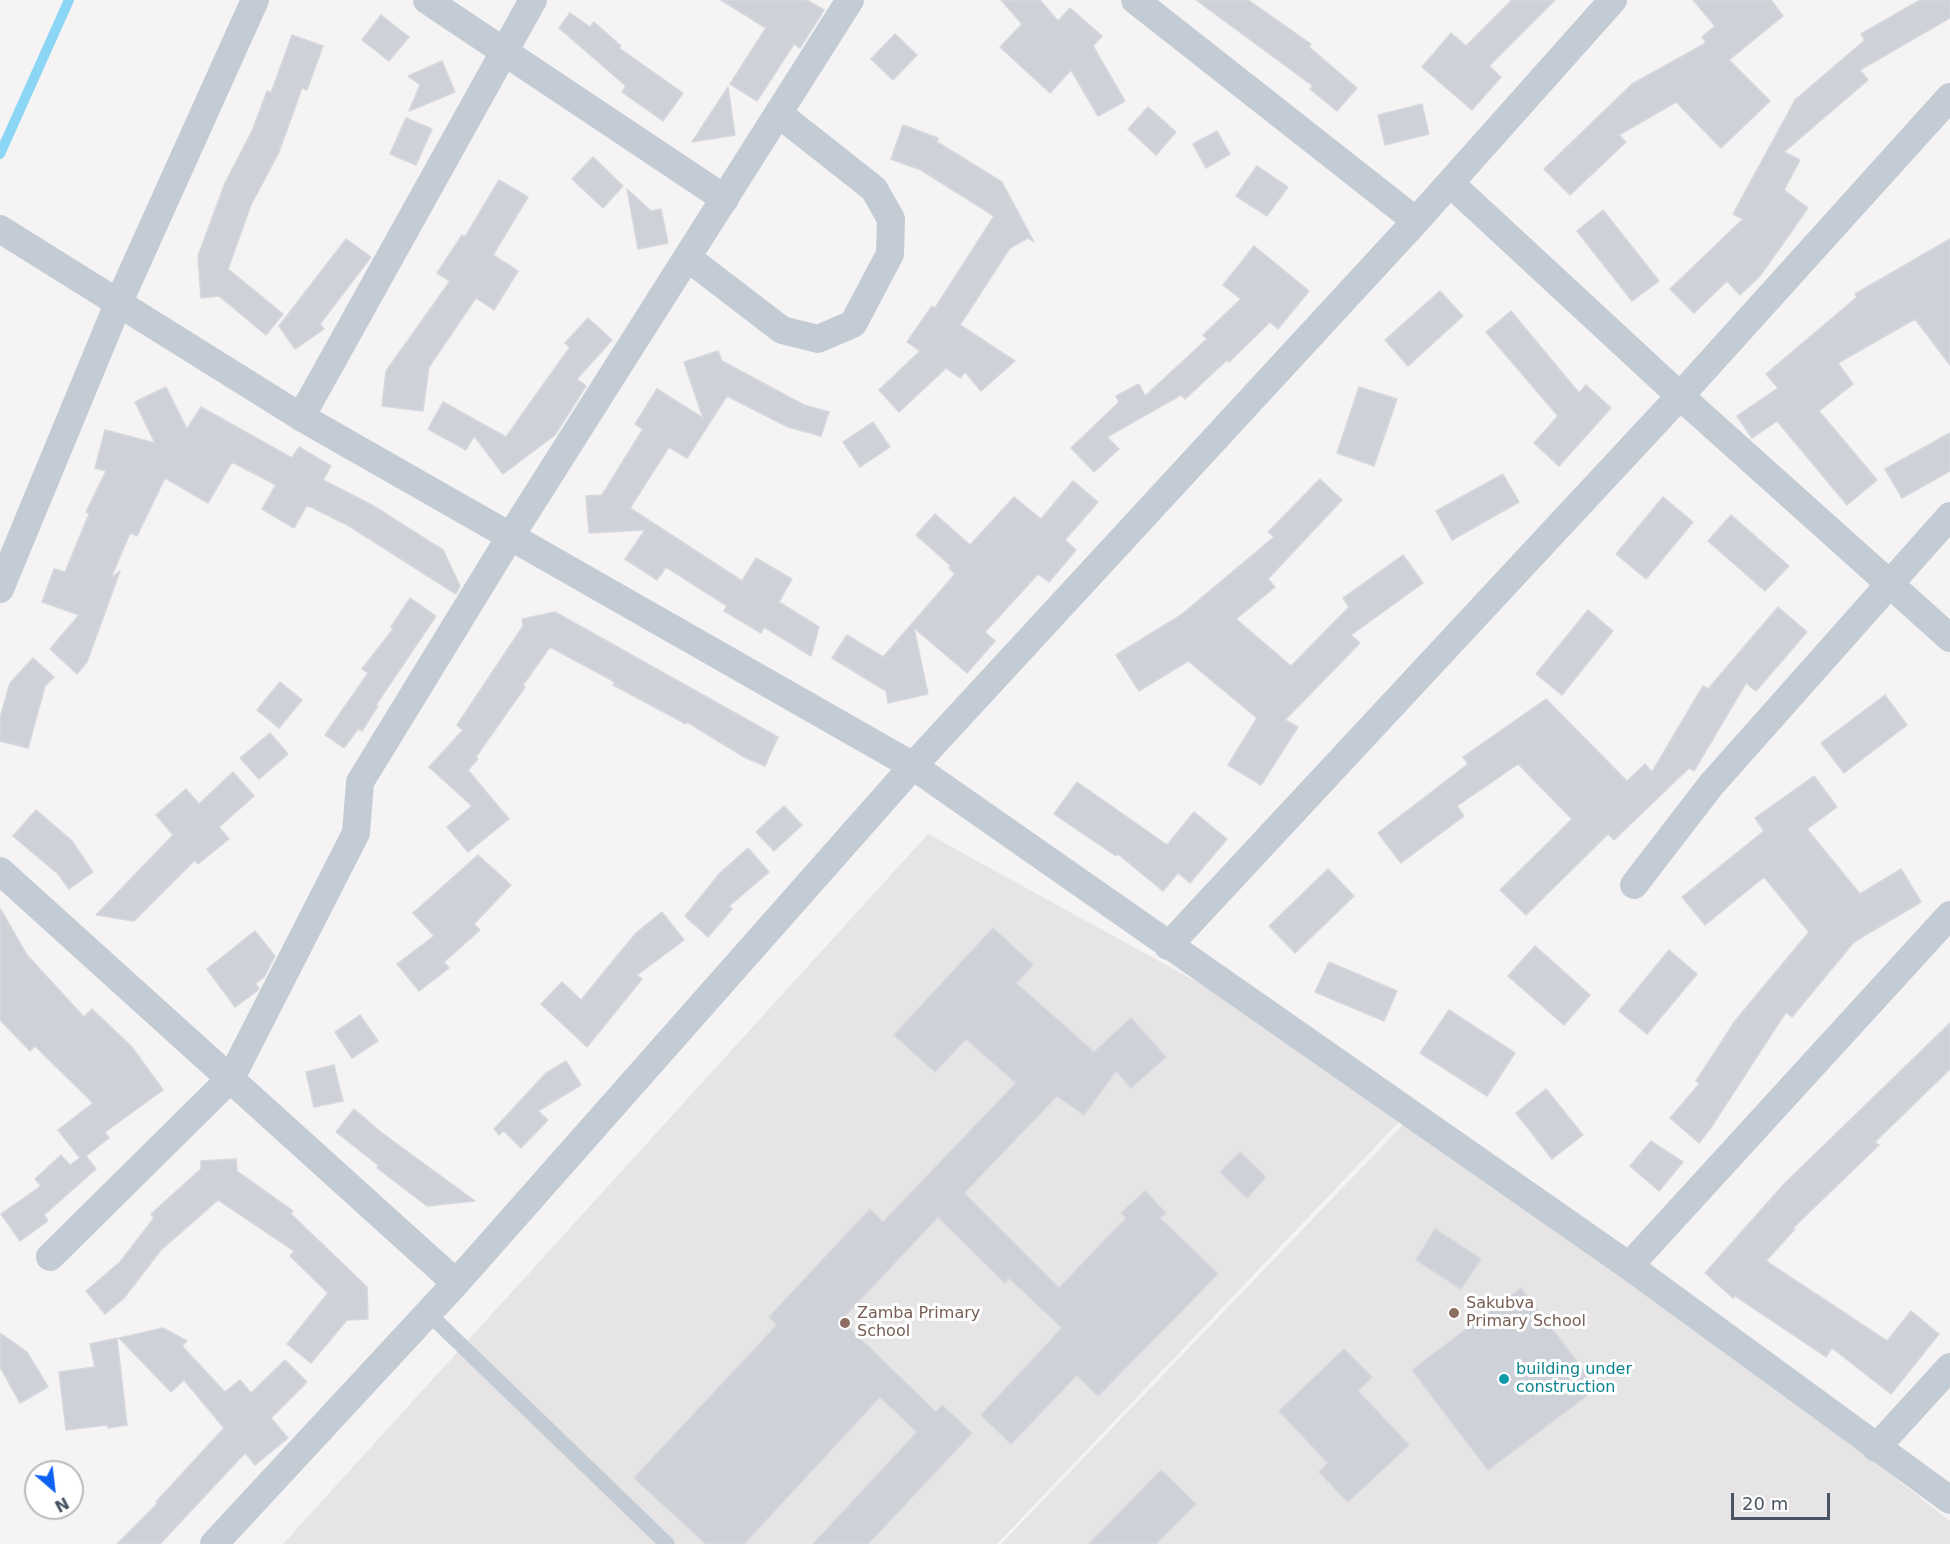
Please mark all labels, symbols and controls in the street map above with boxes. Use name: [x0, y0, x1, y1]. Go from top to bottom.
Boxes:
place label: Sakubva Primary School: [1466, 1294, 1586, 1332]
place label: Zamba Primary School: [857, 1304, 980, 1342]
marker: Sakubva Primary School: [1447, 1306, 1461, 1320]
marker: Zamba Primary School: [838, 1316, 852, 1330]
place label: building under construction: [1516, 1360, 1632, 1398]
marker: building under construction: [1497, 1372, 1511, 1386]
north arrow: [24, 1460, 84, 1520]
scale bar: [1734, 1481, 1833, 1519]
text: N: [51, 1493, 72, 1516]
text: 20 m: [1742, 1493, 1788, 1514]

